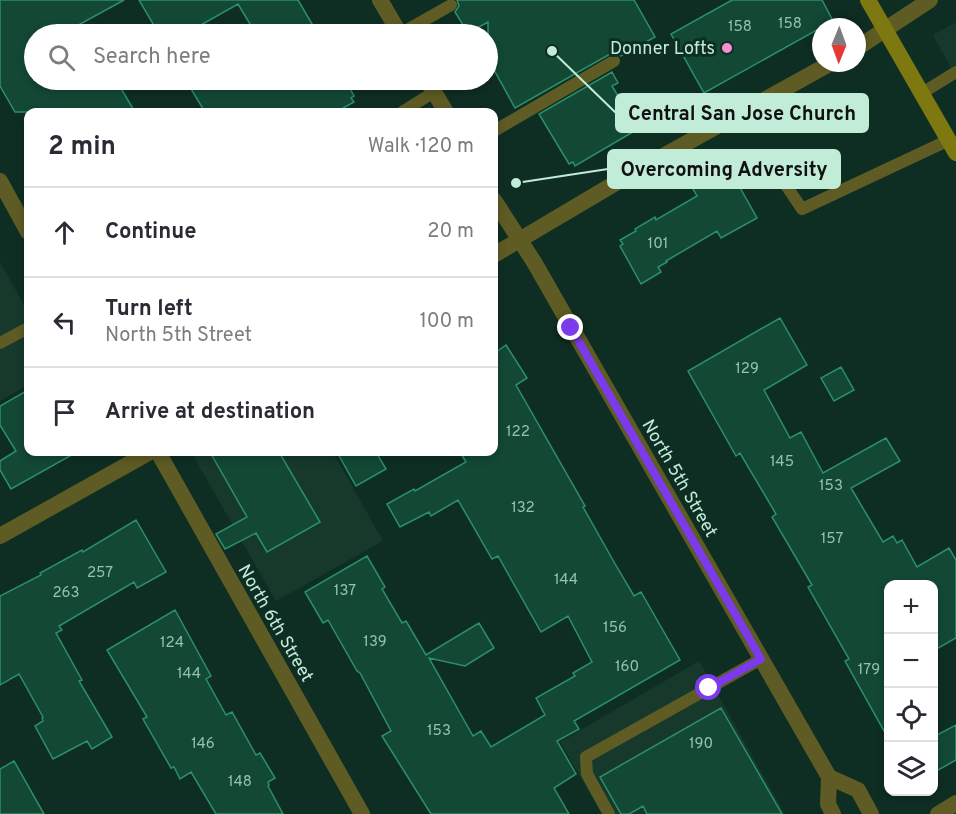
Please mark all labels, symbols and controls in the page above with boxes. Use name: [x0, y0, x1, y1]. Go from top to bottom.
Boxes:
house number: 158: [778, 15, 802, 34]
house number: 158: [728, 18, 752, 37]
north arrow: [812, 18, 866, 72]
search box: [24, 24, 498, 90]
place label: Donner Lofts: [610, 38, 715, 61]
icon: search: [45, 41, 78, 74]
marker: Donner Lofts: [720, 41, 734, 55]
text: Search here: [93, 44, 211, 71]
callout: Central San Jose Church: [616, 94, 868, 132]
text: Central San Jose Church: [628, 102, 856, 128]
text: 2 min: [48, 131, 116, 164]
text: Walk · 120 m: [368, 134, 474, 160]
callout: Overcoming Adversity: [608, 150, 840, 188]
text: Overcoming Adversity: [620, 158, 828, 184]
icon: ahead: [48, 216, 81, 249]
text: Continue: [105, 219, 196, 246]
text: 20 m: [427, 219, 474, 245]
house number: 101: [648, 235, 668, 254]
text: Turn left: [105, 296, 193, 323]
icon: left: [48, 306, 81, 339]
text: 100 m: [419, 309, 474, 335]
route end: [557, 314, 583, 340]
text: North 5th Street: [105, 323, 252, 349]
house number: 129: [735, 360, 759, 379]
icon: arrive: [48, 396, 81, 429]
text: Arrive at destination: [105, 399, 315, 426]
street label: North 5th Street: [636, 416, 722, 542]
house number: 122: [506, 423, 530, 442]
house number: 145: [770, 453, 794, 472]
house number: 153: [819, 477, 843, 496]
house number: 132: [511, 499, 535, 518]
house number: 157: [821, 530, 843, 549]
street label: North 6th Street: [232, 561, 318, 687]
house number: 257: [87, 564, 113, 583]
house number: 144: [554, 571, 578, 590]
map controls: [884, 580, 938, 796]
button: +: [884, 580, 938, 634]
house number: 137: [334, 582, 356, 601]
house number: 263: [52, 584, 80, 603]
house number: 156: [603, 619, 627, 638]
house number: 139: [363, 633, 387, 652]
house number: 124: [160, 634, 184, 653]
button: −: [884, 634, 938, 688]
house number: 160: [615, 658, 639, 677]
house number: 179: [858, 661, 880, 680]
house number: 144: [177, 665, 201, 684]
route start: [695, 674, 721, 700]
button: locate: [884, 688, 938, 742]
house number: 153: [427, 722, 451, 741]
house number: 146: [191, 735, 215, 754]
house number: 190: [689, 735, 713, 754]
button: layers: [884, 742, 938, 796]
house number: 148: [228, 773, 252, 792]

